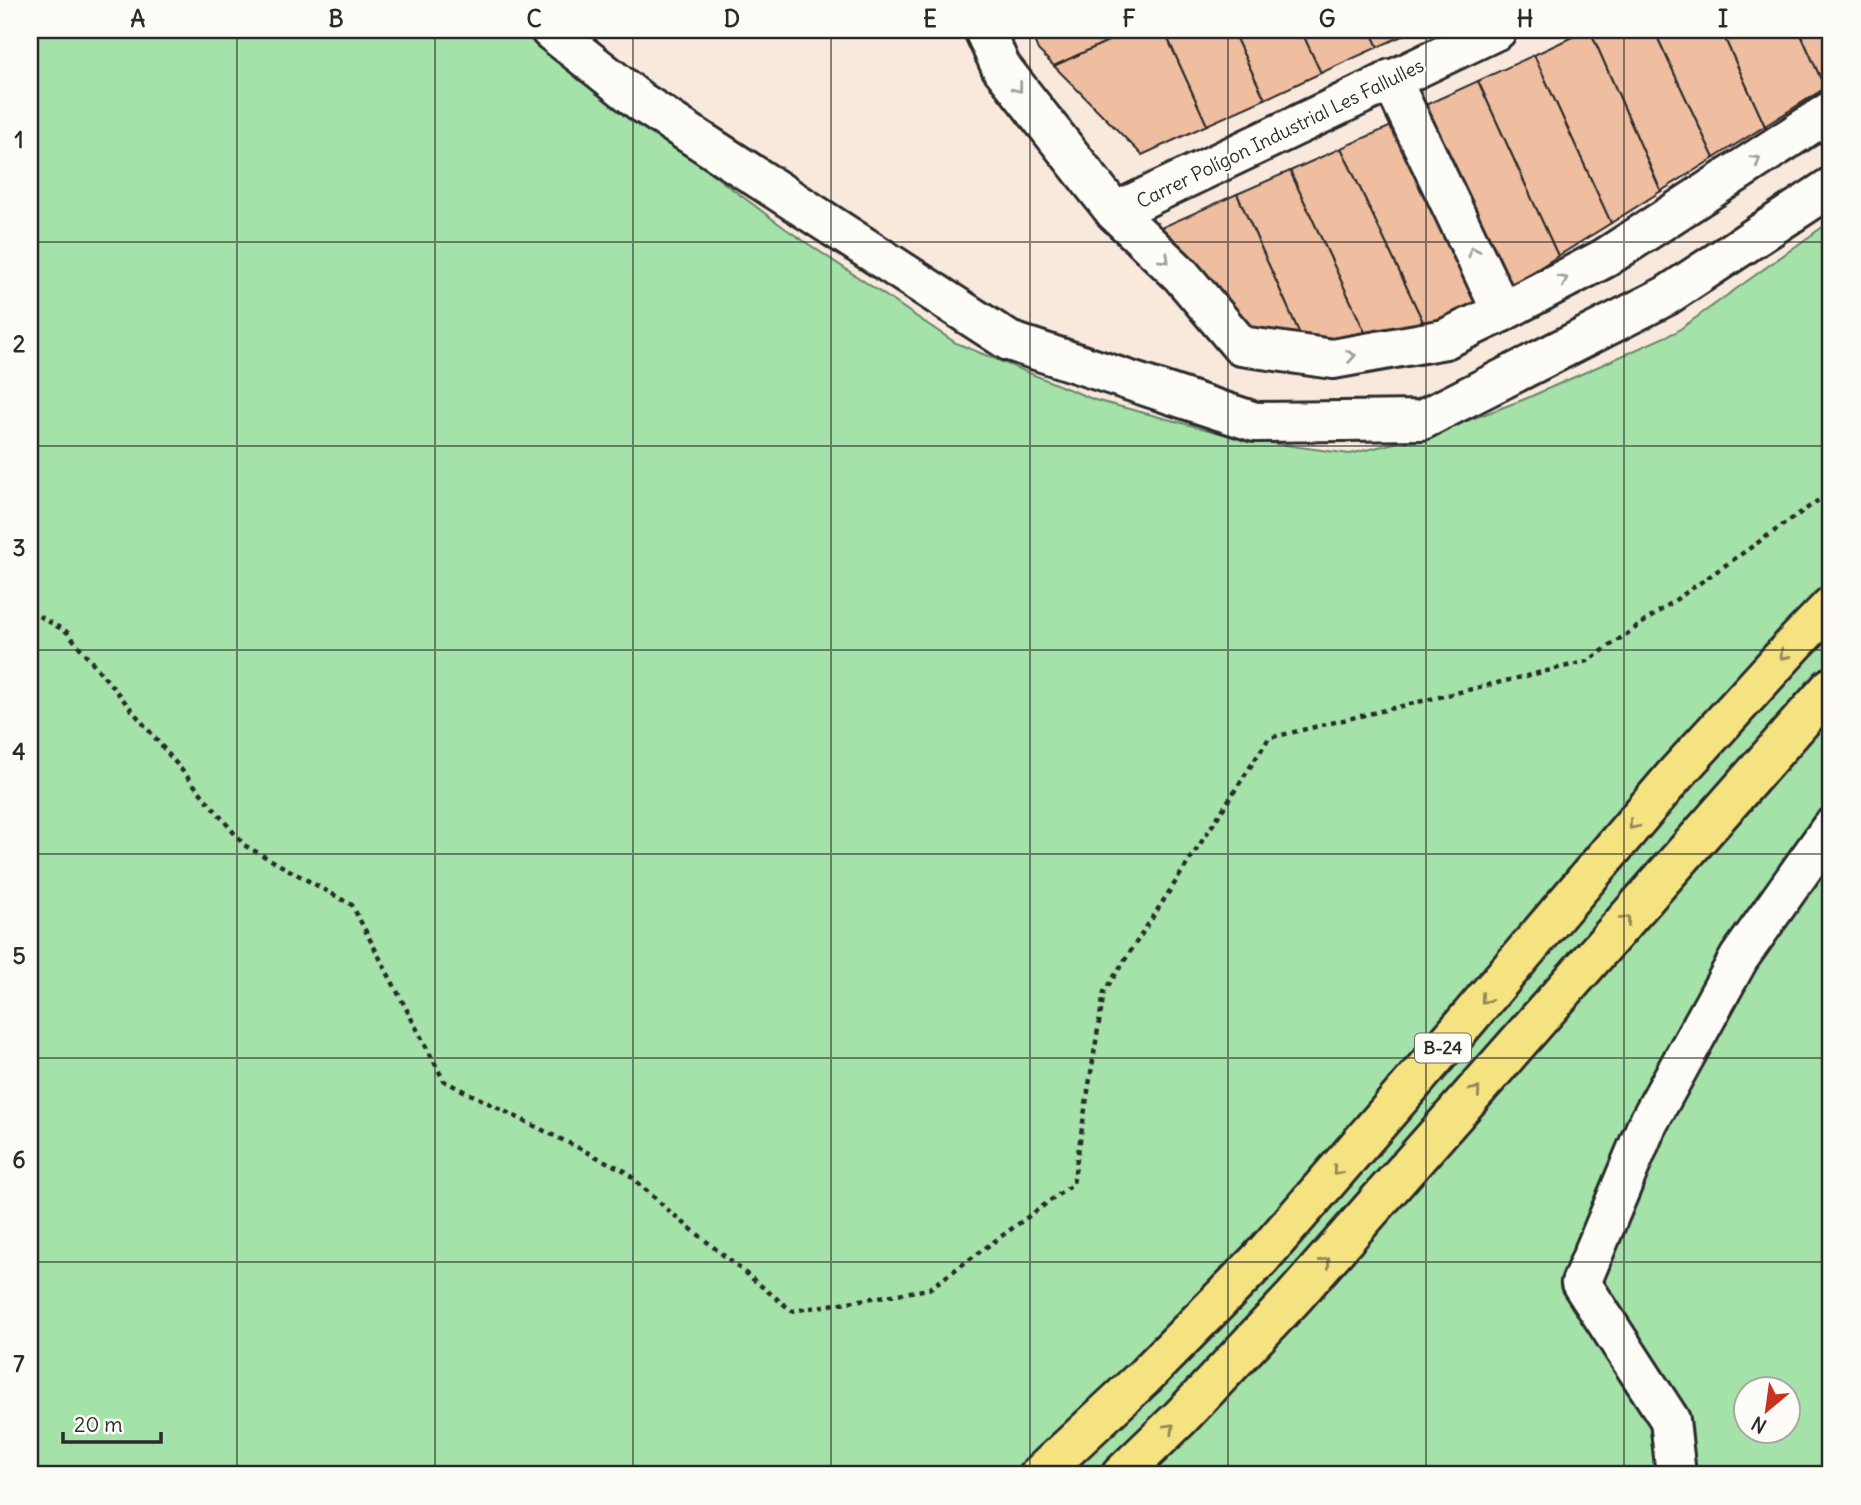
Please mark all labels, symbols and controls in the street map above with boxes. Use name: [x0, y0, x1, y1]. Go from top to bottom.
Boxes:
text: A: [131, 4, 146, 33]
text: B: [328, 4, 344, 33]
text: C: [526, 4, 542, 33]
text: D: [724, 4, 740, 33]
text: E: [923, 4, 937, 33]
text: F: [1122, 4, 1136, 33]
text: G: [1319, 4, 1335, 33]
text: H: [1517, 4, 1533, 33]
text: I: [1718, 4, 1728, 33]
street label: Carrer Polígon Industrial Les Fallulles: [1132, 53, 1428, 213]
one-way arrow: [1010, 81, 1023, 93]
text: 1: [14, 125, 24, 154]
one-way arrow: [1748, 155, 1761, 168]
one-way arrow: [1467, 246, 1481, 258]
one-way arrow: [1156, 250, 1169, 263]
one-way arrow: [1556, 275, 1568, 288]
text: 2: [13, 329, 26, 358]
one-way arrow: [1345, 349, 1357, 364]
text: 3: [12, 533, 26, 562]
one-way arrow: [1780, 647, 1792, 660]
text: 4: [12, 737, 26, 766]
one-way arrow: [1629, 817, 1641, 830]
one-way arrow: [1618, 915, 1630, 928]
text: 5: [12, 941, 26, 970]
one-way arrow: [1481, 990, 1493, 1003]
road number: B-24: [1415, 1034, 1471, 1063]
one-way arrow: [1468, 1086, 1480, 1099]
text: 6: [12, 1145, 26, 1174]
one-way arrow: [1333, 1163, 1345, 1176]
one-way arrow: [1318, 1257, 1330, 1270]
text: 7: [13, 1349, 25, 1378]
north arrow: [1731, 1376, 1801, 1446]
scale bar: [63, 1400, 161, 1444]
text: 20 m: [74, 1411, 123, 1438]
text: N: [1747, 1411, 1770, 1439]
one-way arrow: [1162, 1423, 1175, 1436]

